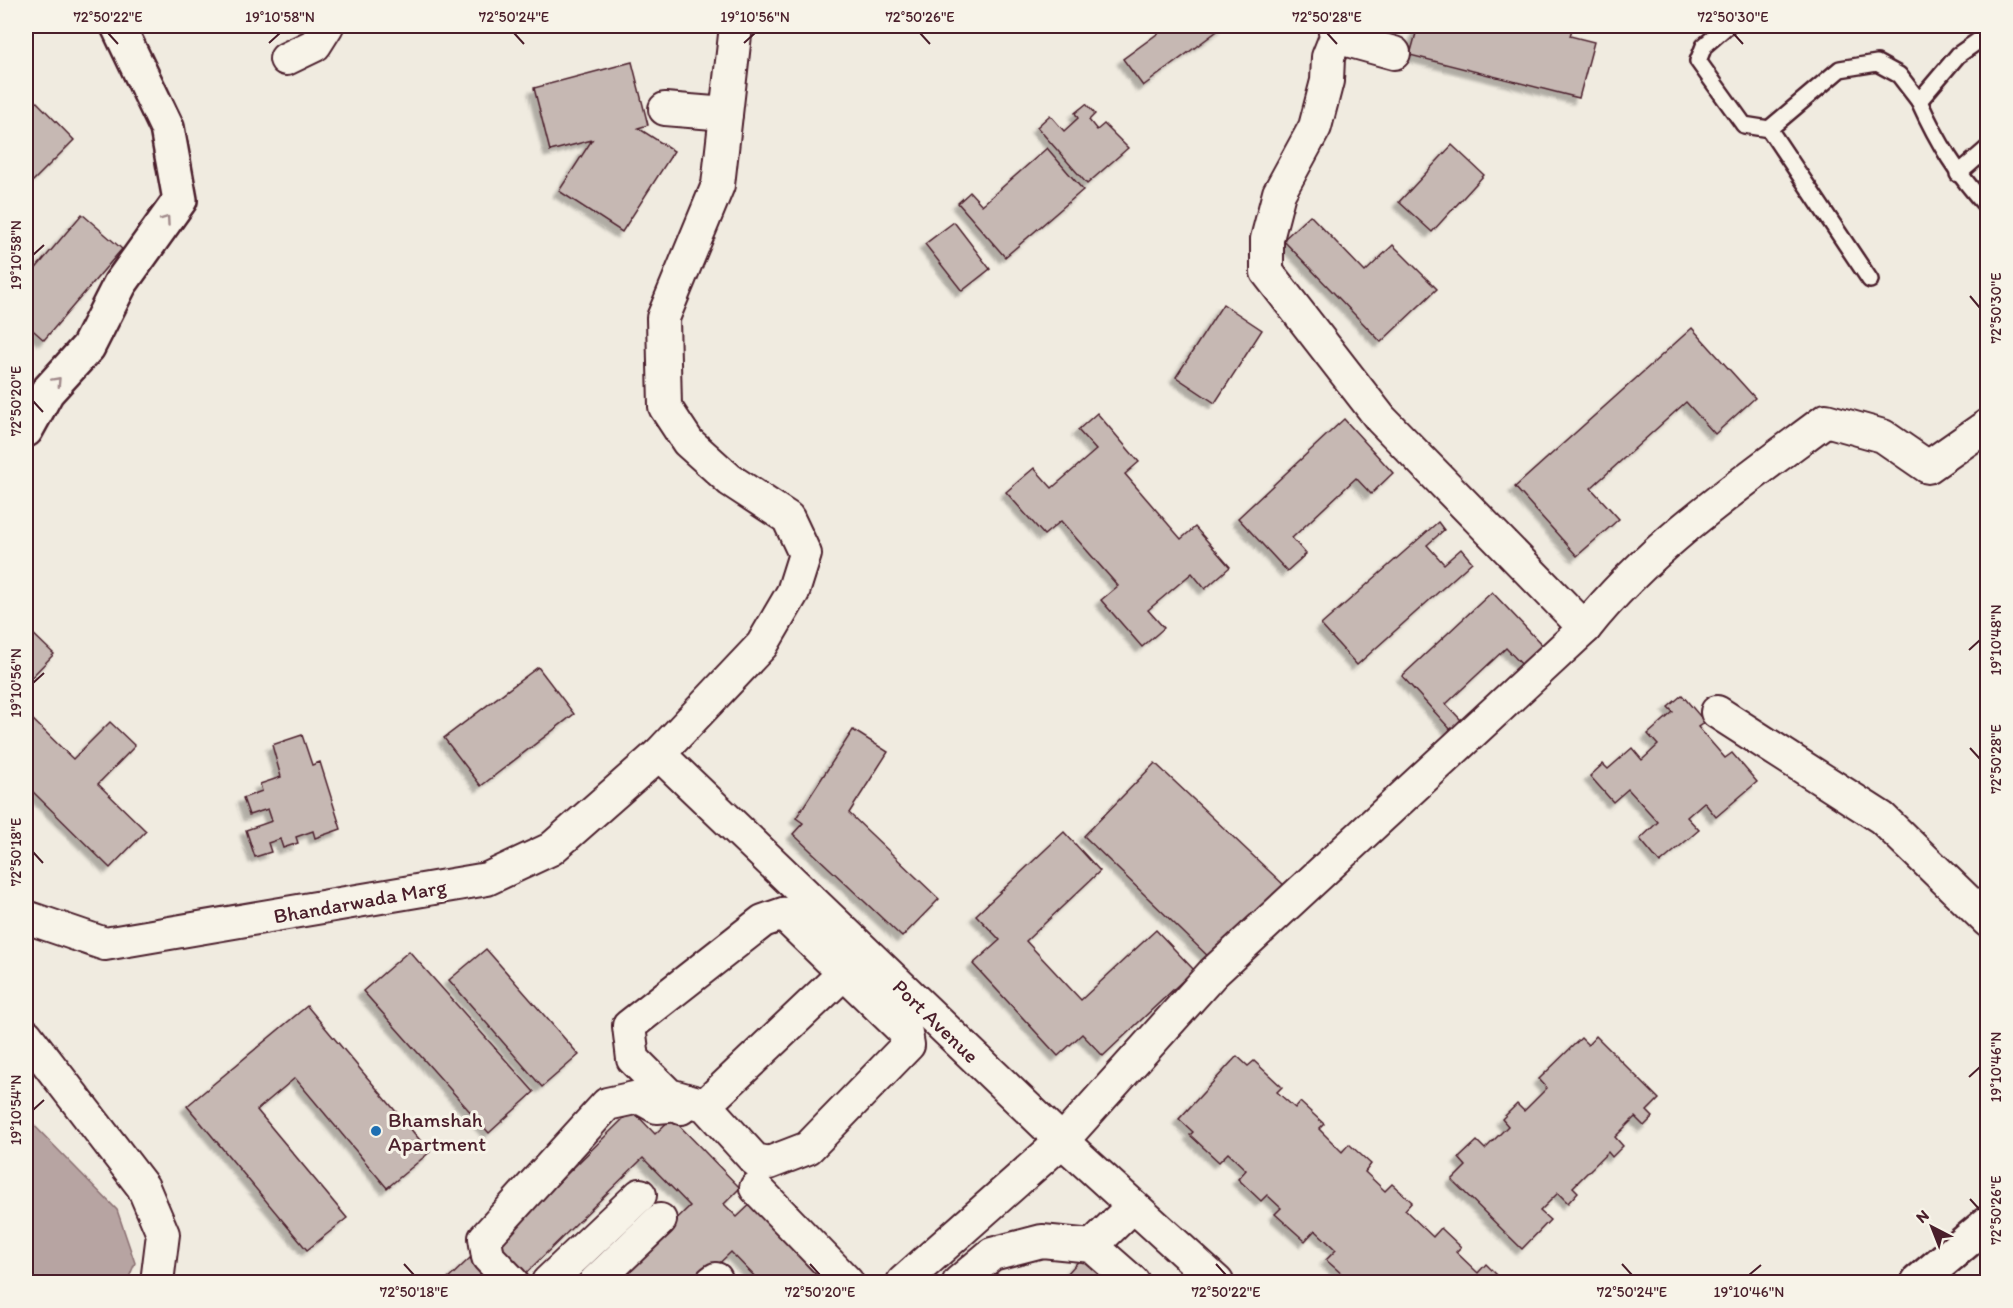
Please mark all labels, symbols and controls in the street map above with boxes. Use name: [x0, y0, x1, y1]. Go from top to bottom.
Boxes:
text: 72°50'22"E: [73, 8, 143, 26]
text: 19°10'58"N: [245, 8, 315, 26]
text: 72°50'24"E: [479, 8, 549, 26]
text: 19°10'56"N: [720, 8, 790, 26]
text: 72°50'26"E: [885, 8, 955, 26]
text: 72°50'28"E: [1292, 8, 1362, 26]
text: 72°50'30"E: [1698, 8, 1768, 26]
one-way arrow: [159, 216, 170, 227]
text: 19°10'58"N: [7, 220, 25, 290]
text: 72°50'30"E: [1987, 273, 2005, 343]
text: 72°50'20"E: [7, 366, 25, 436]
one-way arrow: [50, 377, 61, 387]
text: 19°10'48"N: [1987, 604, 2005, 676]
text: 19°10'56"N: [7, 648, 25, 718]
text: 72°50'28"E: [1987, 724, 2005, 794]
text: 72°50'18"E: [7, 818, 25, 886]
street label: Bhandarwada Marg: [272, 873, 449, 929]
street label: Port Avenue: [888, 974, 984, 1068]
text: 19°10'46"N: [1987, 1032, 2005, 1102]
text: 19°10'54"N: [7, 1075, 25, 1145]
place label: Bhamshah Apartment: [388, 1107, 486, 1156]
marker: Bhamshah Apartment: [369, 1124, 383, 1138]
text: 72°50'26"E: [1987, 1175, 2005, 1245]
north arrow: [1902, 1197, 1962, 1257]
text: N: [1912, 1206, 1933, 1227]
text: 72°50'18"E: [380, 1283, 448, 1301]
text: 72°50'20"E: [785, 1283, 855, 1301]
text: 72°50'22"E: [1191, 1283, 1261, 1301]
text: 72°50'24"E: [1597, 1283, 1667, 1301]
text: 19°10'46"N: [1714, 1283, 1784, 1301]

